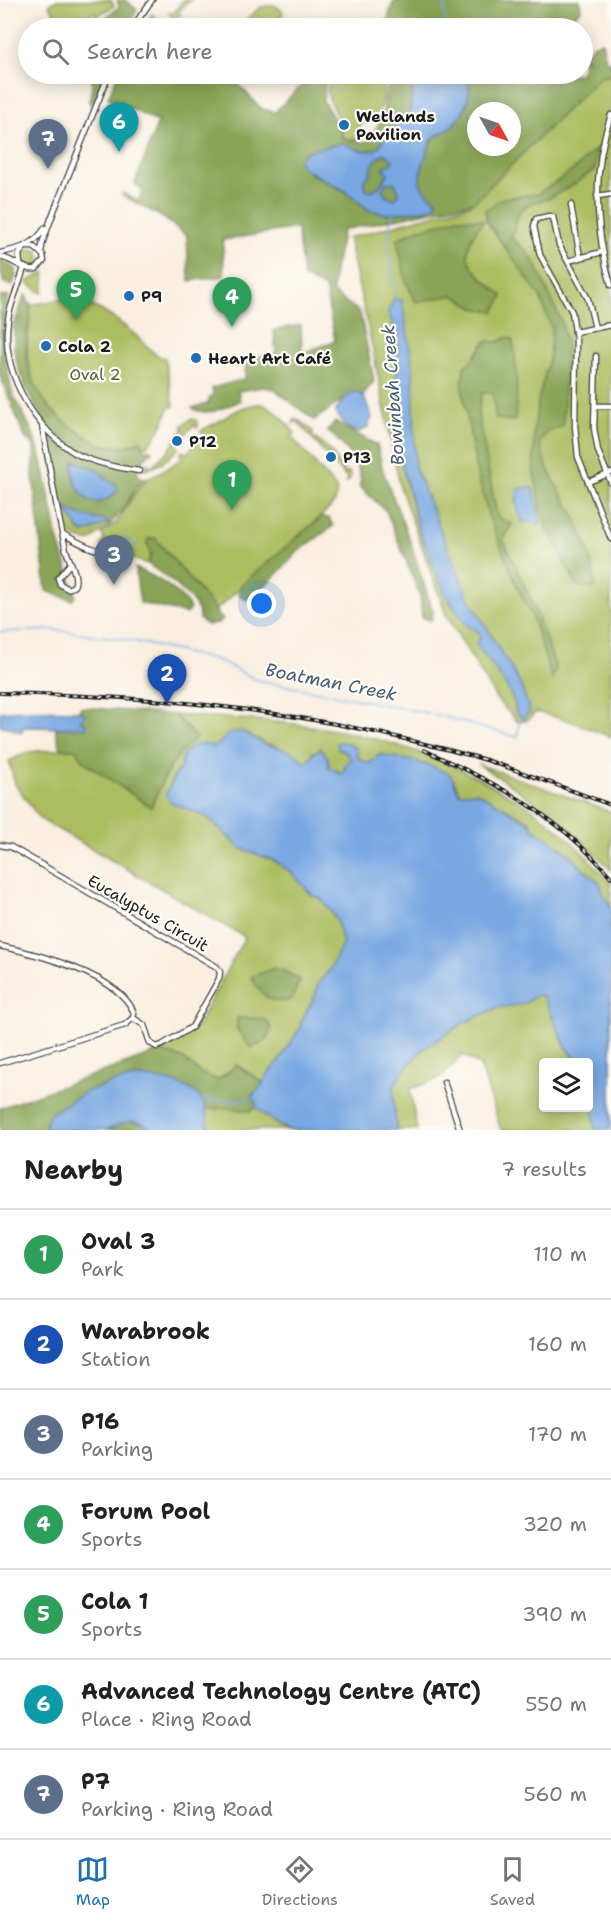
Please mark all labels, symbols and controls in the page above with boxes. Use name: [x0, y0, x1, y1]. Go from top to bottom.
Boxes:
search box: [18, 18, 593, 84]
icon: search: [39, 35, 72, 68]
text: Search here: [87, 37, 213, 66]
pin: 6: [100, 102, 138, 152]
north arrow: [467, 102, 521, 156]
place label: Wetlands Pavilion: [356, 106, 435, 145]
marker: Wetlands Pavilion: [337, 118, 351, 132]
pin: 7: [28, 120, 68, 169]
pin: 5: [56, 270, 96, 320]
pin: 4: [212, 278, 252, 327]
place label: P9: [141, 286, 162, 307]
marker: P9: [122, 289, 136, 303]
water label: Bowinbah Creek: [376, 323, 410, 466]
place label: Cola 2: [58, 336, 111, 357]
marker: Cola 2: [39, 339, 53, 353]
place label: Heart Art Café: [208, 348, 332, 369]
marker: Heart Art Café: [189, 351, 203, 365]
park label: Oval 2: [69, 364, 121, 385]
place label: P12: [189, 431, 217, 452]
marker: P12: [170, 434, 184, 448]
place label: P13: [343, 447, 371, 468]
marker: P13: [324, 450, 338, 464]
pin: 1: [212, 460, 252, 510]
pin: 3: [94, 536, 134, 585]
your location: [247, 589, 276, 618]
pin: 2: [148, 654, 186, 704]
water label: Boatman Creek: [263, 657, 399, 707]
street label: Eucalyptus Circuit: [84, 870, 212, 956]
map controls: [539, 1058, 593, 1112]
button: layers: [539, 1058, 593, 1112]
text: Nearby: [24, 1152, 123, 1187]
text: 7 results: [501, 1156, 587, 1182]
text: Oval 3: [81, 1227, 155, 1256]
text: 1: [39, 1241, 48, 1267]
text: 110 m: [533, 1241, 587, 1267]
text: Park: [81, 1256, 124, 1282]
text: Warabrook: [81, 1317, 210, 1346]
text: 2: [37, 1331, 51, 1357]
text: 160 m: [528, 1331, 587, 1357]
text: Station: [81, 1346, 150, 1372]
text: P16: [81, 1407, 119, 1436]
text: 3: [37, 1421, 51, 1447]
text: 170 m: [528, 1421, 587, 1447]
text: Parking: [81, 1436, 153, 1462]
text: Forum Pool: [81, 1497, 210, 1526]
text: 4: [37, 1511, 51, 1537]
text: 320 m: [523, 1511, 587, 1537]
text: Sports: [81, 1526, 142, 1552]
text: Cola 1: [81, 1587, 149, 1616]
text: 5: [37, 1601, 50, 1627]
text: 390 m: [522, 1601, 587, 1627]
text: Sports: [81, 1616, 142, 1642]
text: Advanced Technology Centre (ATC): [81, 1677, 481, 1706]
text: 6: [37, 1691, 51, 1717]
text: 550 m: [525, 1691, 587, 1717]
text: Place · Ring Road: [81, 1706, 252, 1732]
text: P7: [81, 1767, 110, 1796]
text: 7: [37, 1781, 51, 1807]
text: 560 m: [524, 1781, 587, 1807]
text: Parking · Ring Road: [81, 1796, 273, 1822]
tab: Map: [76, 1853, 110, 1910]
tab: Directions: [262, 1853, 338, 1910]
tab: Saved: [490, 1853, 535, 1910]

